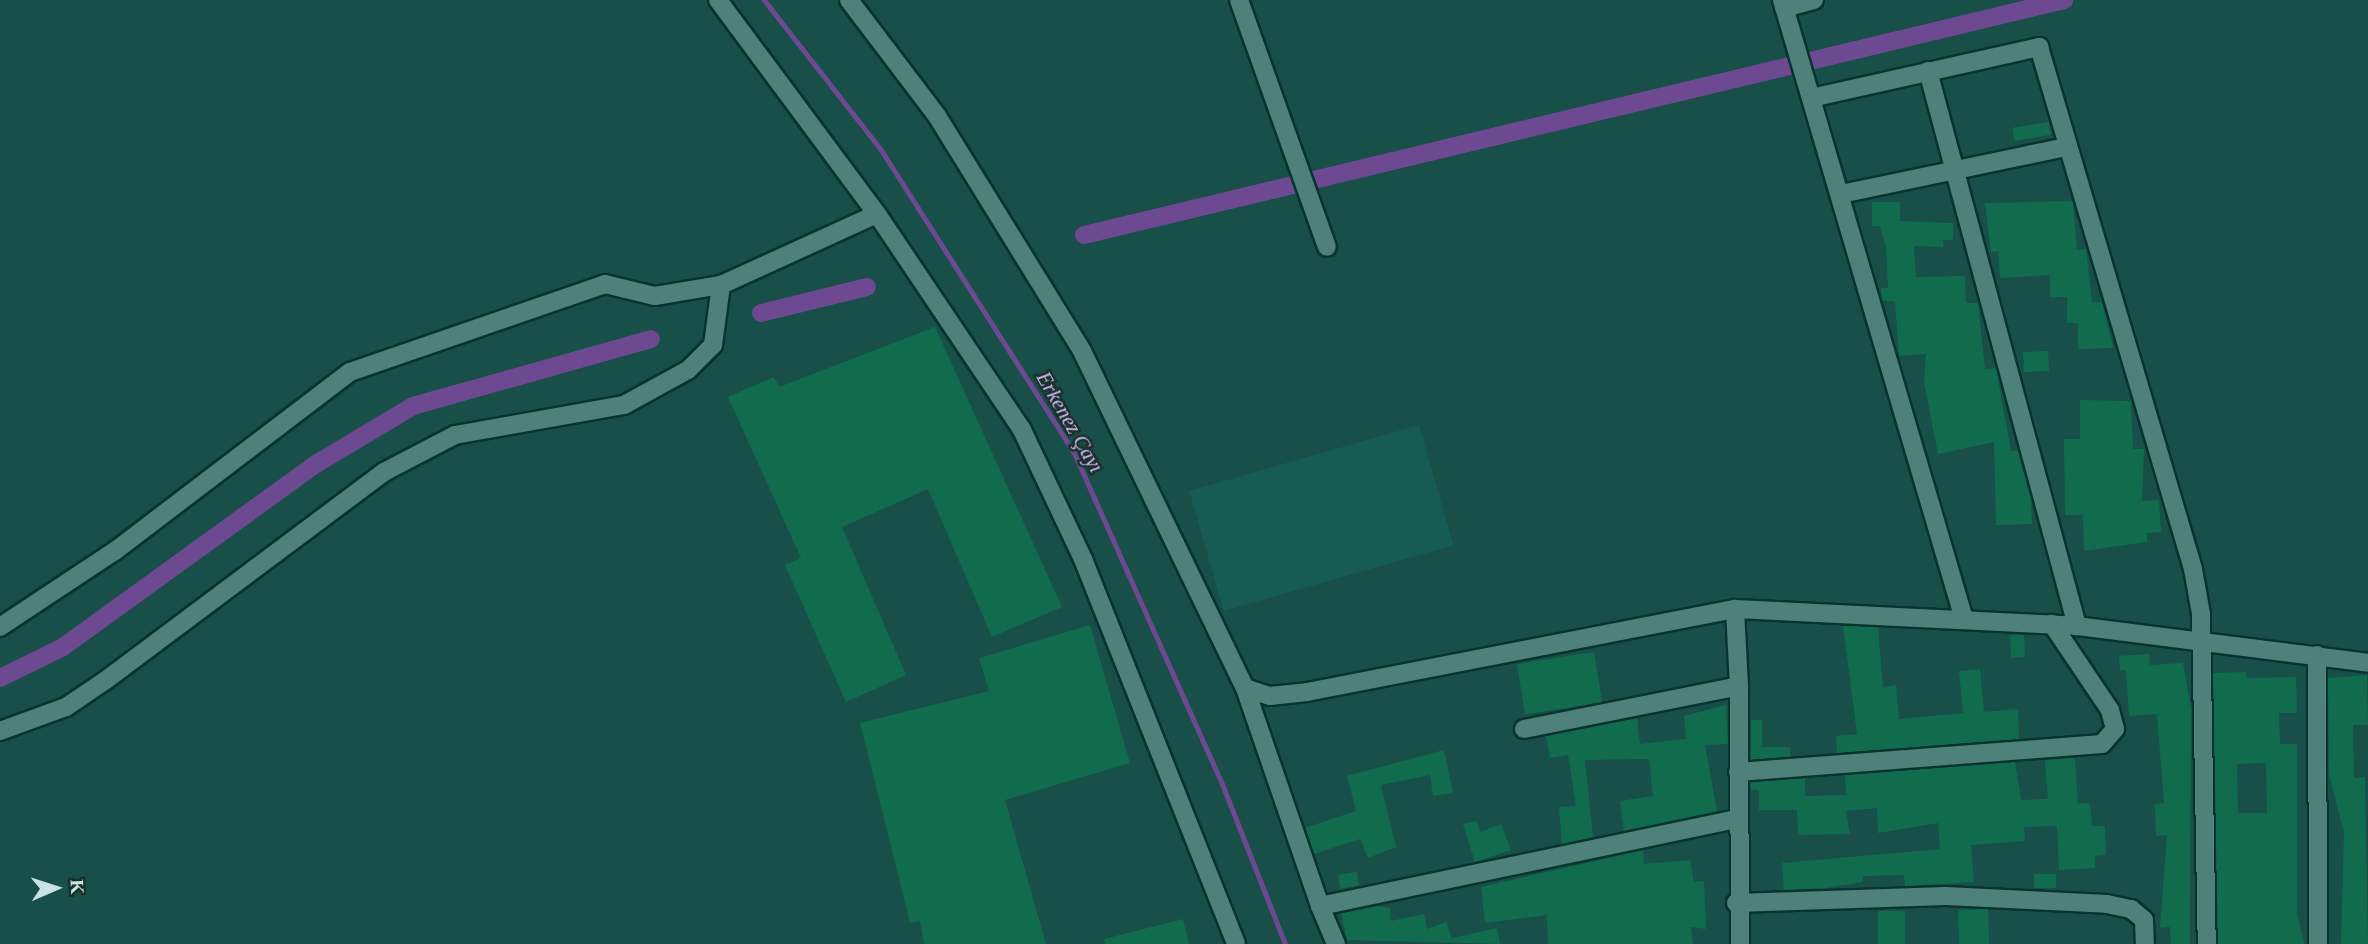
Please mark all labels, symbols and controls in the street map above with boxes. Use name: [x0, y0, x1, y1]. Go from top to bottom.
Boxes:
water label: Erkenez Çayı: [1031, 367, 1109, 477]
north arrow: [21, 853, 91, 923]
text: K: [67, 879, 88, 895]

